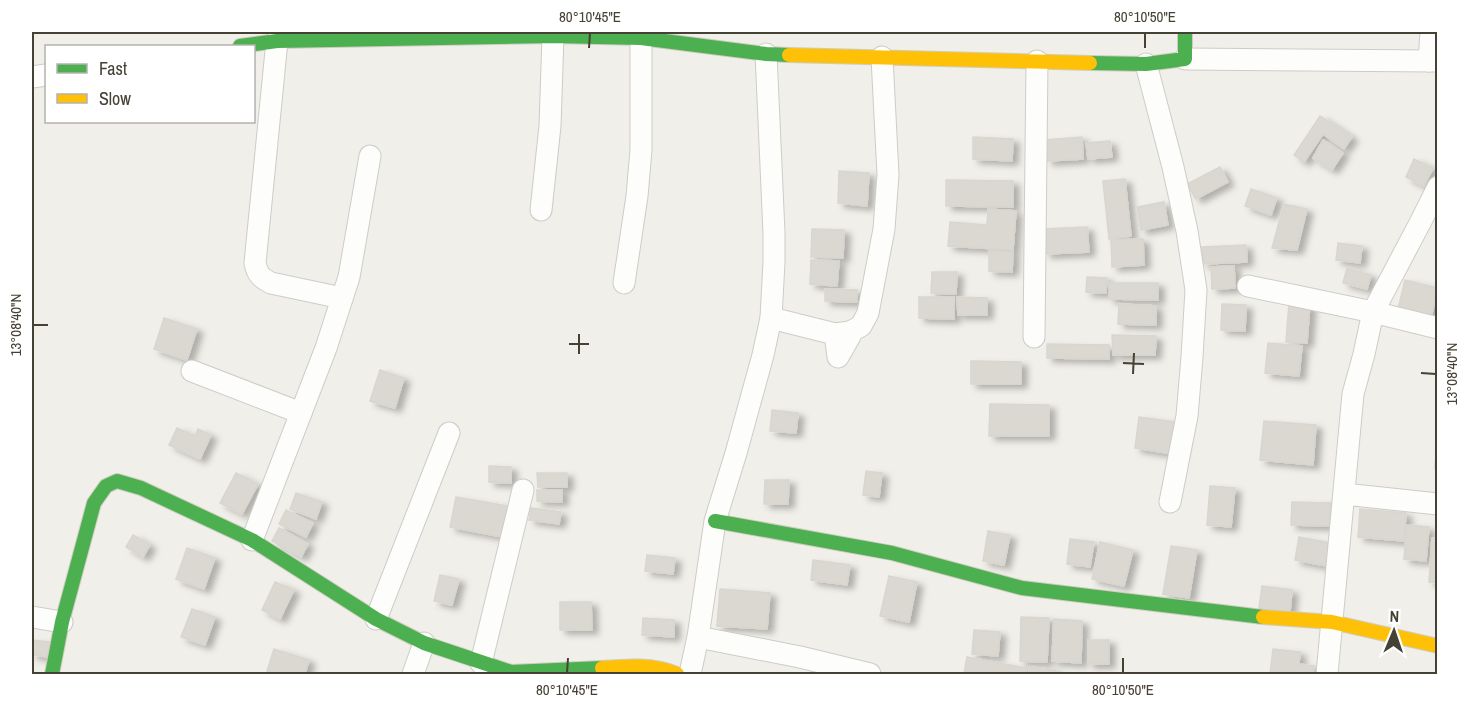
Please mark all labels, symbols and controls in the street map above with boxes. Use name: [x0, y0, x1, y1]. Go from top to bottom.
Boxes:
text: 80°10'45"E: [559, 6, 621, 27]
text: 80°10'50"E: [1114, 6, 1176, 27]
legend: [45, 45, 255, 123]
text: Fast: [99, 56, 127, 81]
text: Slow: [99, 86, 131, 111]
text: 13°08'40"N: [5, 294, 26, 356]
text: 13°08'40"N: [1441, 343, 1462, 405]
north arrow: [1364, 601, 1424, 661]
text: N: [1389, 605, 1400, 627]
text: 80°10'45"E: [536, 679, 598, 700]
text: 80°10'50"E: [1092, 679, 1154, 700]

